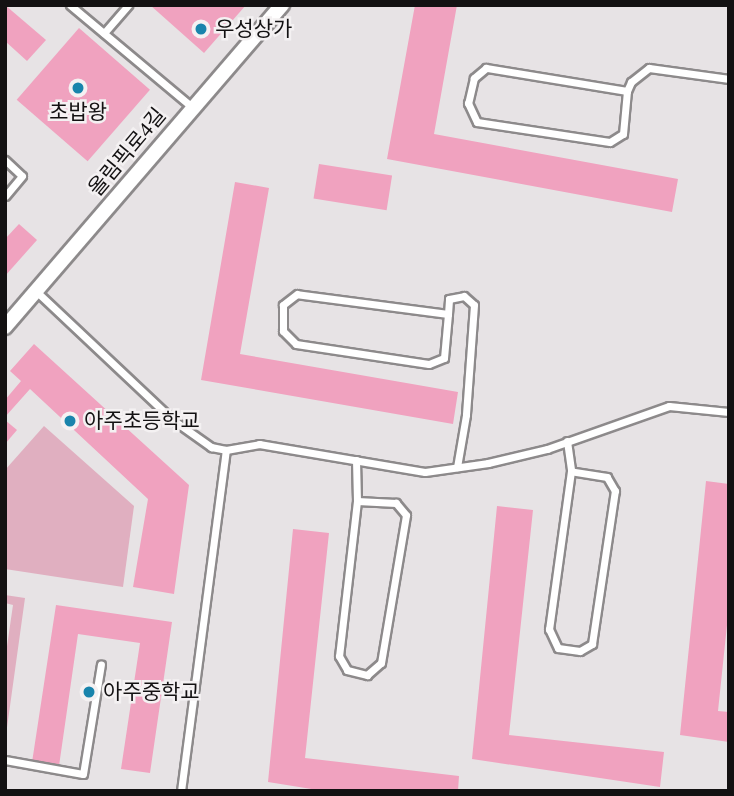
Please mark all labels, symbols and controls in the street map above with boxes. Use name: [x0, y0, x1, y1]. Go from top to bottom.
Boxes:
place label: 우성상가: [215, 16, 292, 42]
marker: 우성상가: [193, 21, 209, 37]
marker: 초밥왕: [70, 80, 86, 96]
place label: 초밥왕: [49, 99, 107, 125]
street label: 올림픽로4길: [83, 103, 171, 201]
place label: 아주초등학교: [84, 408, 200, 434]
marker: 아주초등학교: [62, 413, 78, 429]
place label: 아주중학교: [103, 679, 200, 705]
marker: 아주중학교: [81, 684, 97, 700]

